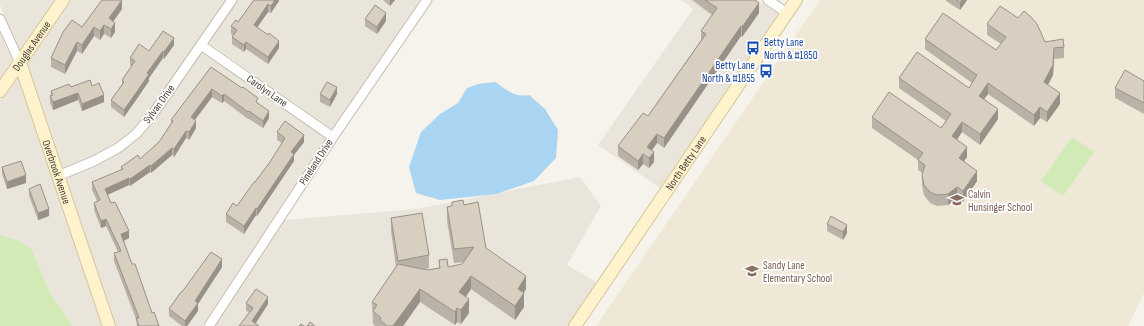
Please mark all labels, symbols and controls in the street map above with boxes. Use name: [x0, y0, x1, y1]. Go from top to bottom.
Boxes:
street label: Douglas Avenue: [9, 18, 53, 73]
place label: Betty Lane North & #1850: [764, 36, 818, 62]
bus stop icon: Betty Lane North & #1850: [745, 40, 761, 56]
place label: Betty Lane North & #1855: [702, 59, 755, 85]
bus stop icon: Betty Lane North & #1855: [758, 63, 774, 79]
street label: Carolyn Lane: [244, 72, 290, 110]
street label: Sylvan Drive: [141, 82, 177, 126]
street label: North Betty Lane: [663, 133, 709, 193]
street label: Pineland Drive: [296, 137, 336, 187]
street label: Overbrook Avenue: [40, 138, 74, 206]
place label: Calvin Hunsinger School: [968, 188, 1032, 214]
school or university icon: Calvin Hunsinger School: [949, 192, 965, 208]
place label: Sandy Lane Elementary School: [763, 259, 832, 285]
school or university icon: Sandy Lane Elementary School: [744, 263, 760, 279]

